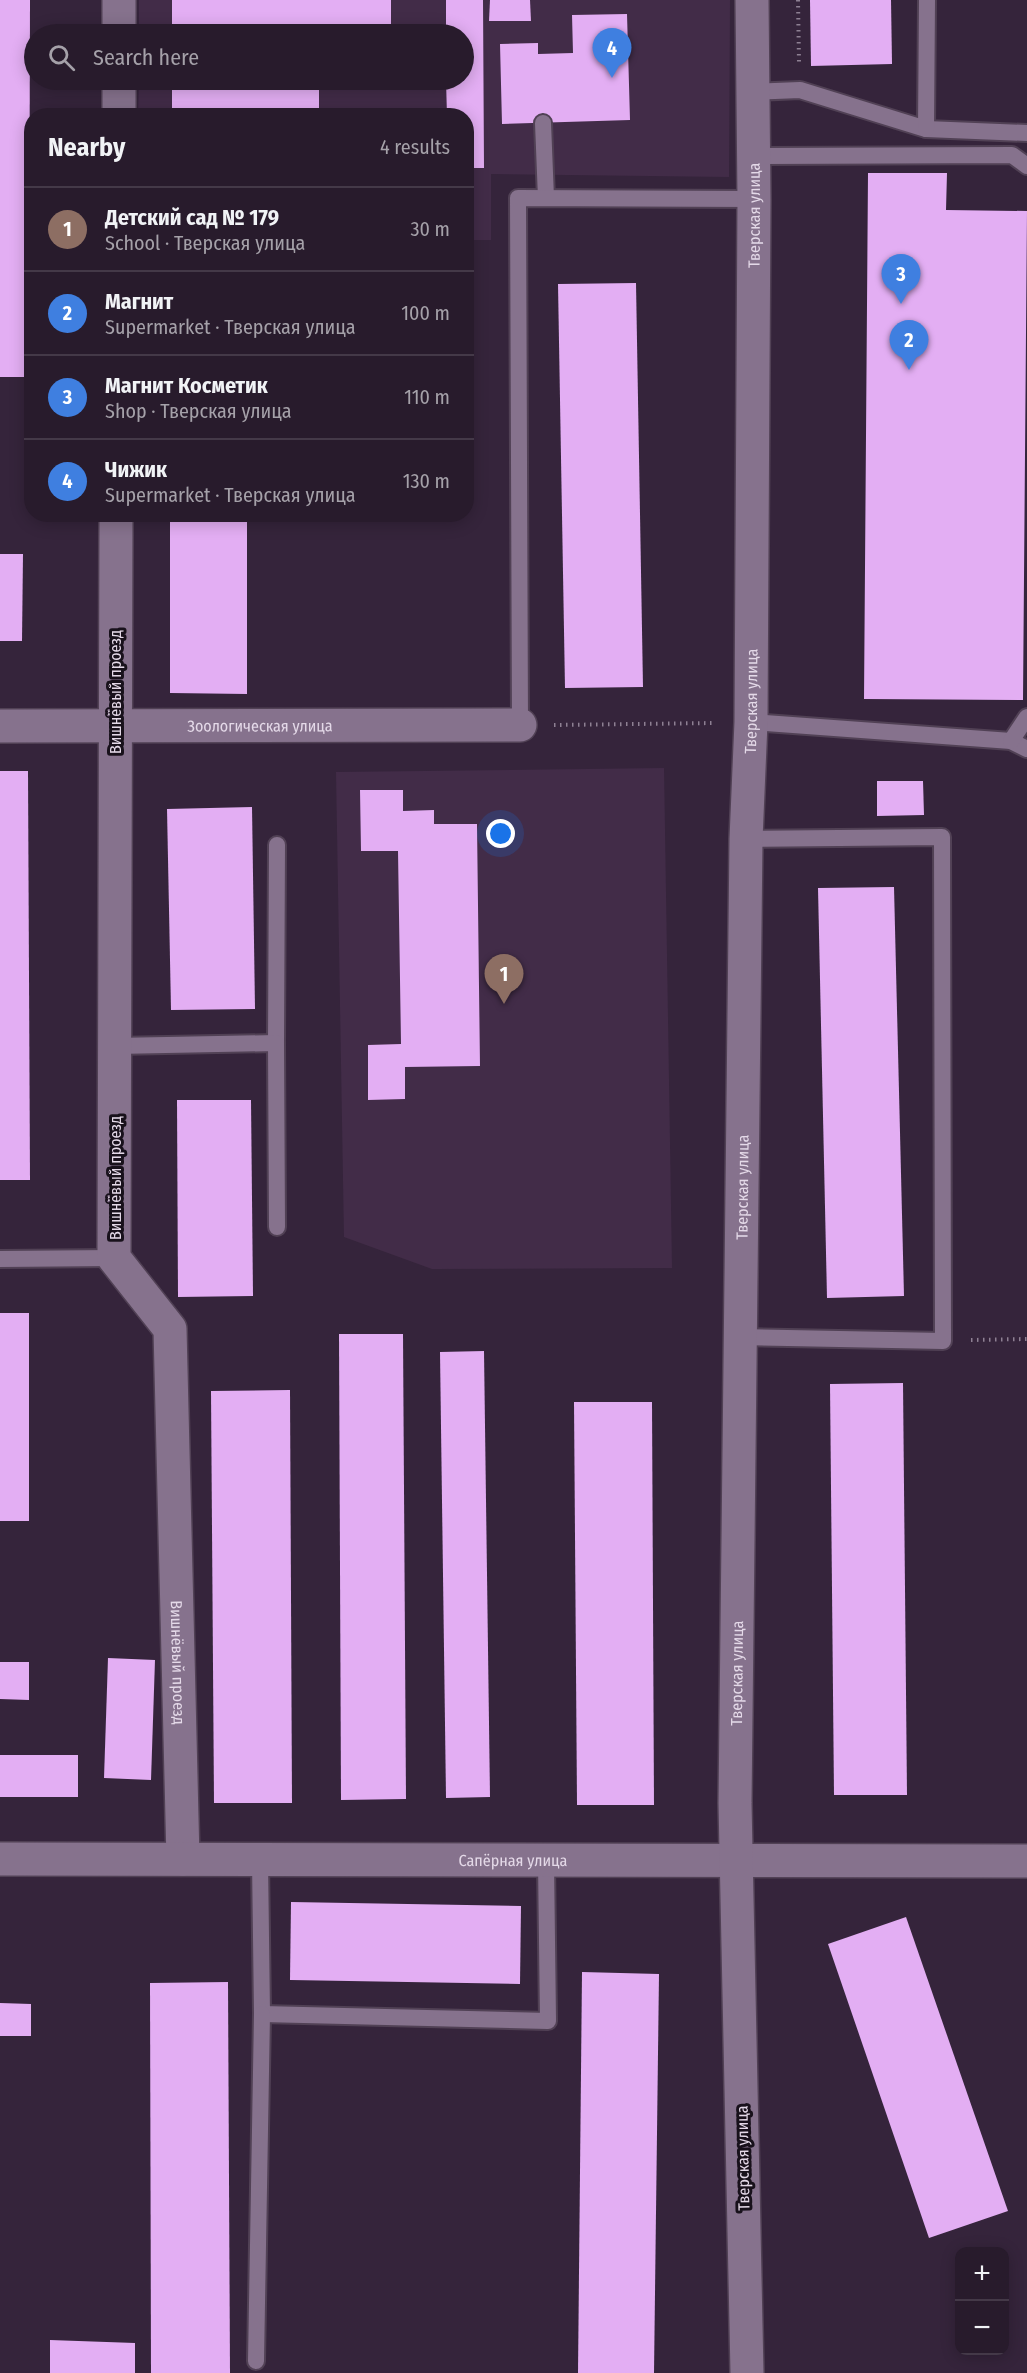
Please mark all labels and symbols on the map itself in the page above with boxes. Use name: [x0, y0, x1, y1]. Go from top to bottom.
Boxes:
pin: 4: [592, 28, 632, 78]
street label: Тверская улица: [744, 162, 764, 268]
pin: 3: [882, 254, 920, 304]
pin: 2: [890, 320, 928, 370]
street label: Вишнёвый проезд: [106, 630, 125, 754]
street label: Тверская улица: [740, 649, 761, 754]
street label: Зоологическая улица: [187, 716, 333, 735]
your location: [486, 819, 515, 848]
pin: 1: [484, 954, 524, 1004]
street label: Вишнёвый проезд: [106, 1116, 125, 1240]
street label: Тверская улица: [732, 1134, 752, 1240]
street label: Вишнёвый проезд: [167, 1600, 189, 1725]
street label: Тверская улица: [726, 1620, 747, 1726]
street label: Сапёрная улица: [459, 1850, 568, 1870]
street label: Тверская улица: [733, 2105, 753, 2211]

